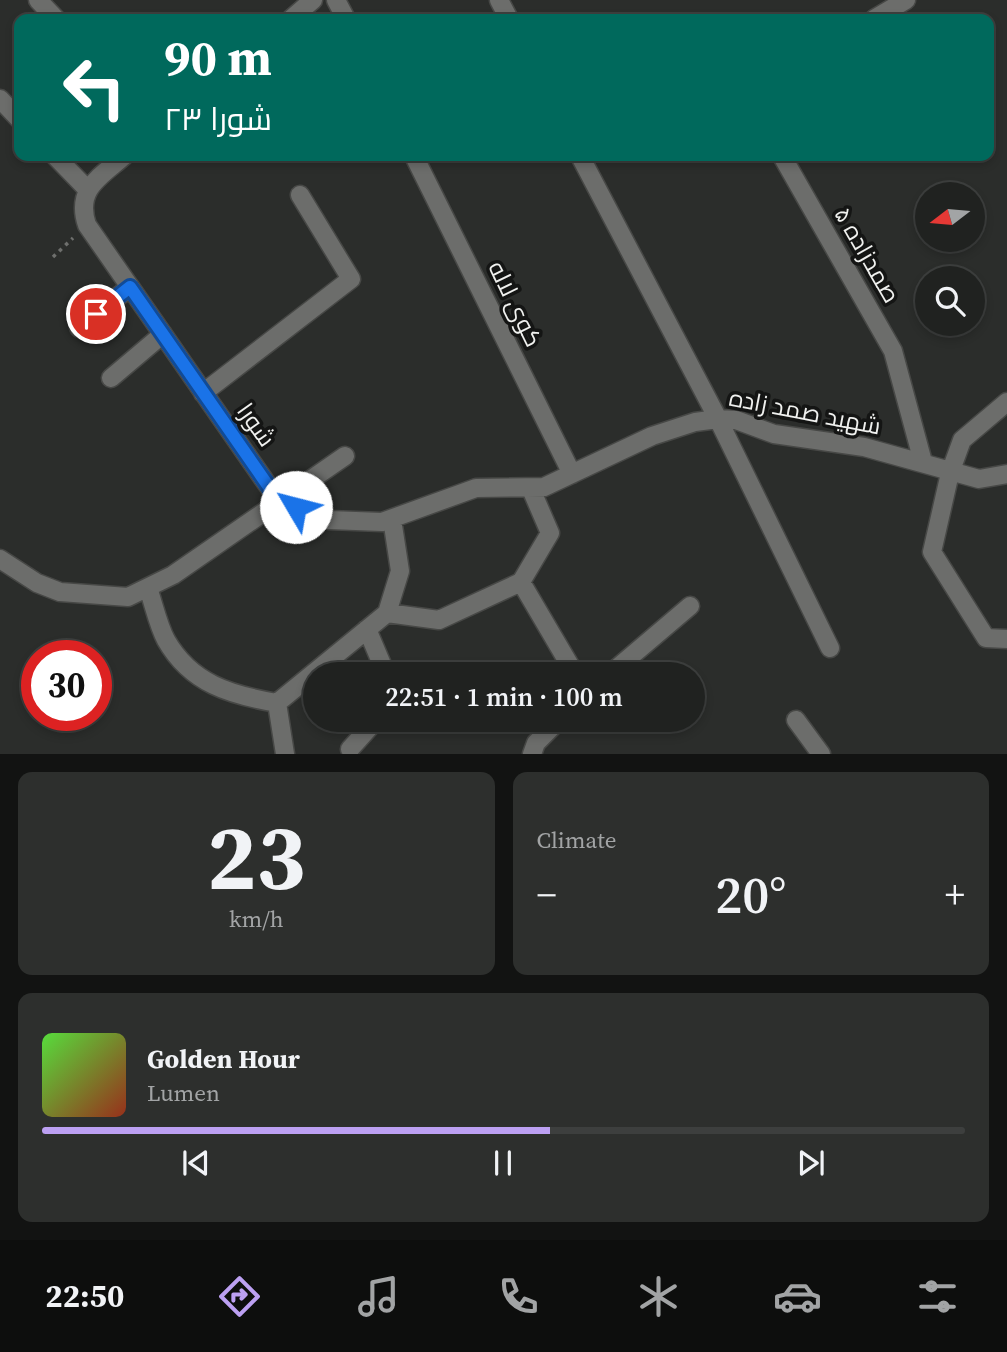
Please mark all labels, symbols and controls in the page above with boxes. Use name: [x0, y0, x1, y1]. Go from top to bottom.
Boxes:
text: 90 m: [164, 24, 272, 91]
icon: left: [49, 42, 140, 133]
text: شورا ۲۳: [164, 97, 272, 141]
north arrow: [915, 182, 985, 252]
map controls: [915, 182, 985, 336]
street label: صمدزاده ۵: [827, 201, 908, 309]
street label: کوی لاله: [480, 255, 550, 352]
button: search: [915, 266, 985, 336]
pin: [66, 284, 126, 344]
icon: arrive: [77, 295, 115, 333]
street label: شهید صمد زاده: [726, 381, 884, 442]
street label: شورا: [230, 396, 283, 453]
position arrow: [259, 470, 333, 544]
speed limit sign: 30: [21, 640, 112, 731]
text: 22:51 · 1 min · 100 m: [385, 679, 623, 715]
text: 23: [207, 795, 306, 919]
text: Climate: [537, 824, 616, 856]
text: 20°: [715, 859, 786, 930]
text: −: [537, 869, 557, 921]
text: +: [945, 869, 965, 921]
text: km/h: [229, 903, 284, 935]
text: Golden Hour: [147, 1041, 300, 1077]
text: Lumen: [147, 1077, 220, 1109]
icon: previous: [177, 1144, 215, 1182]
icon: pause: [484, 1144, 522, 1182]
icon: next: [792, 1144, 830, 1182]
icon: directions: [215, 1272, 264, 1321]
icon: music: [354, 1272, 403, 1321]
icon: phone: [494, 1272, 543, 1321]
icon: climate: [634, 1272, 683, 1321]
icon: car: [773, 1272, 822, 1321]
icon: filters: [913, 1272, 962, 1321]
text: 22:50: [45, 1274, 124, 1318]

